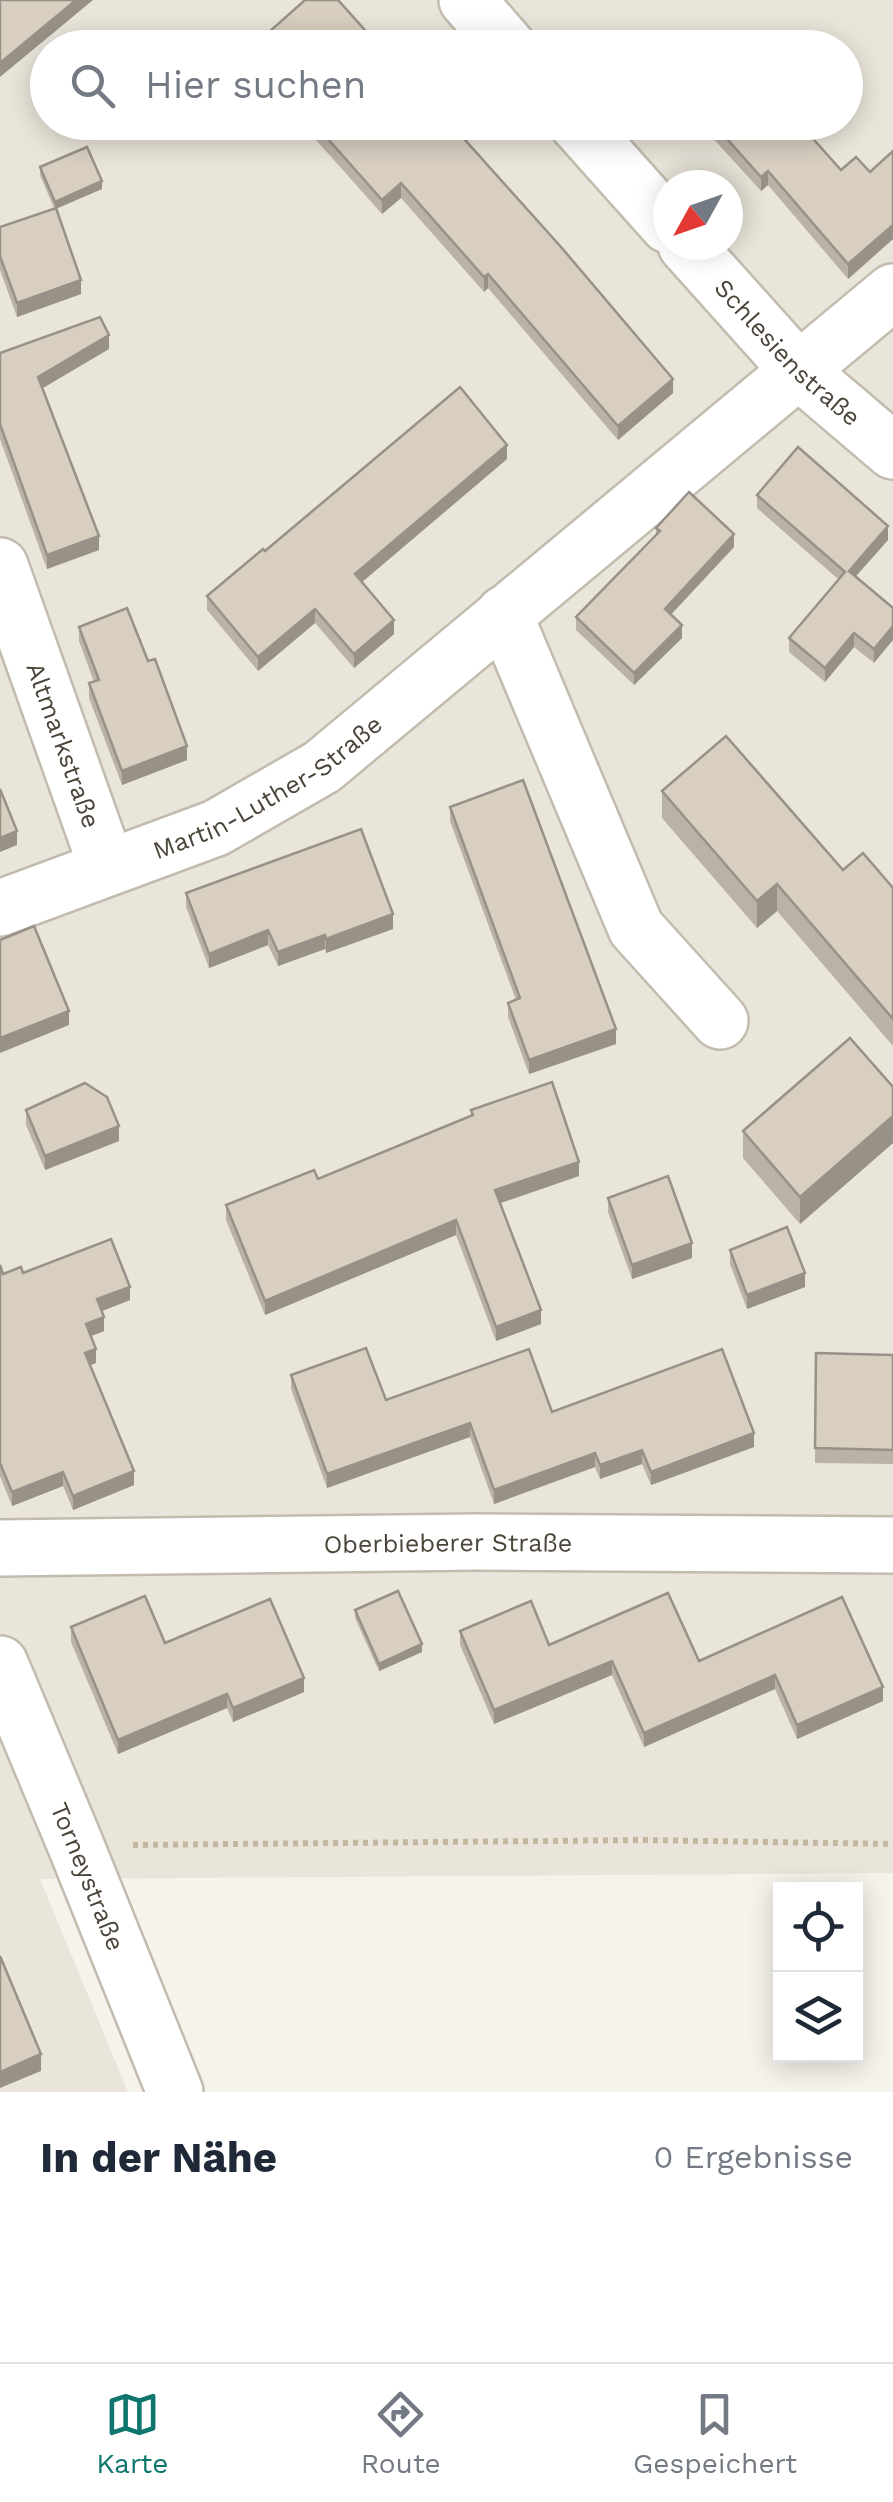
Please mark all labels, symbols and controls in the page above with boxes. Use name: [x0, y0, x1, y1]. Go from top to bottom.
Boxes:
search box: [30, 30, 863, 140]
icon: search: [65, 58, 120, 113]
text: Hier suchen: [145, 63, 366, 107]
north arrow: [653, 170, 743, 260]
street label: Schlesienstraße: [709, 273, 866, 432]
street label: Altmarkstraße: [20, 658, 106, 832]
street label: Martin-Luther-Straße: [149, 709, 388, 865]
street label: Oberbieberer Straße: [323, 1528, 572, 1559]
street label: Torneystraße: [45, 1798, 131, 1955]
map controls: [773, 1882, 863, 2062]
button: locate: [773, 1882, 863, 1972]
button: layers: [773, 1972, 863, 2062]
text: In der Nähe: [40, 2133, 277, 2182]
text: 0 Ergebnisse: [653, 2138, 853, 2176]
tab: Karte: [96, 2387, 168, 2480]
tab: Route: [361, 2387, 441, 2480]
tab: Gespeichert: [633, 2387, 797, 2480]

